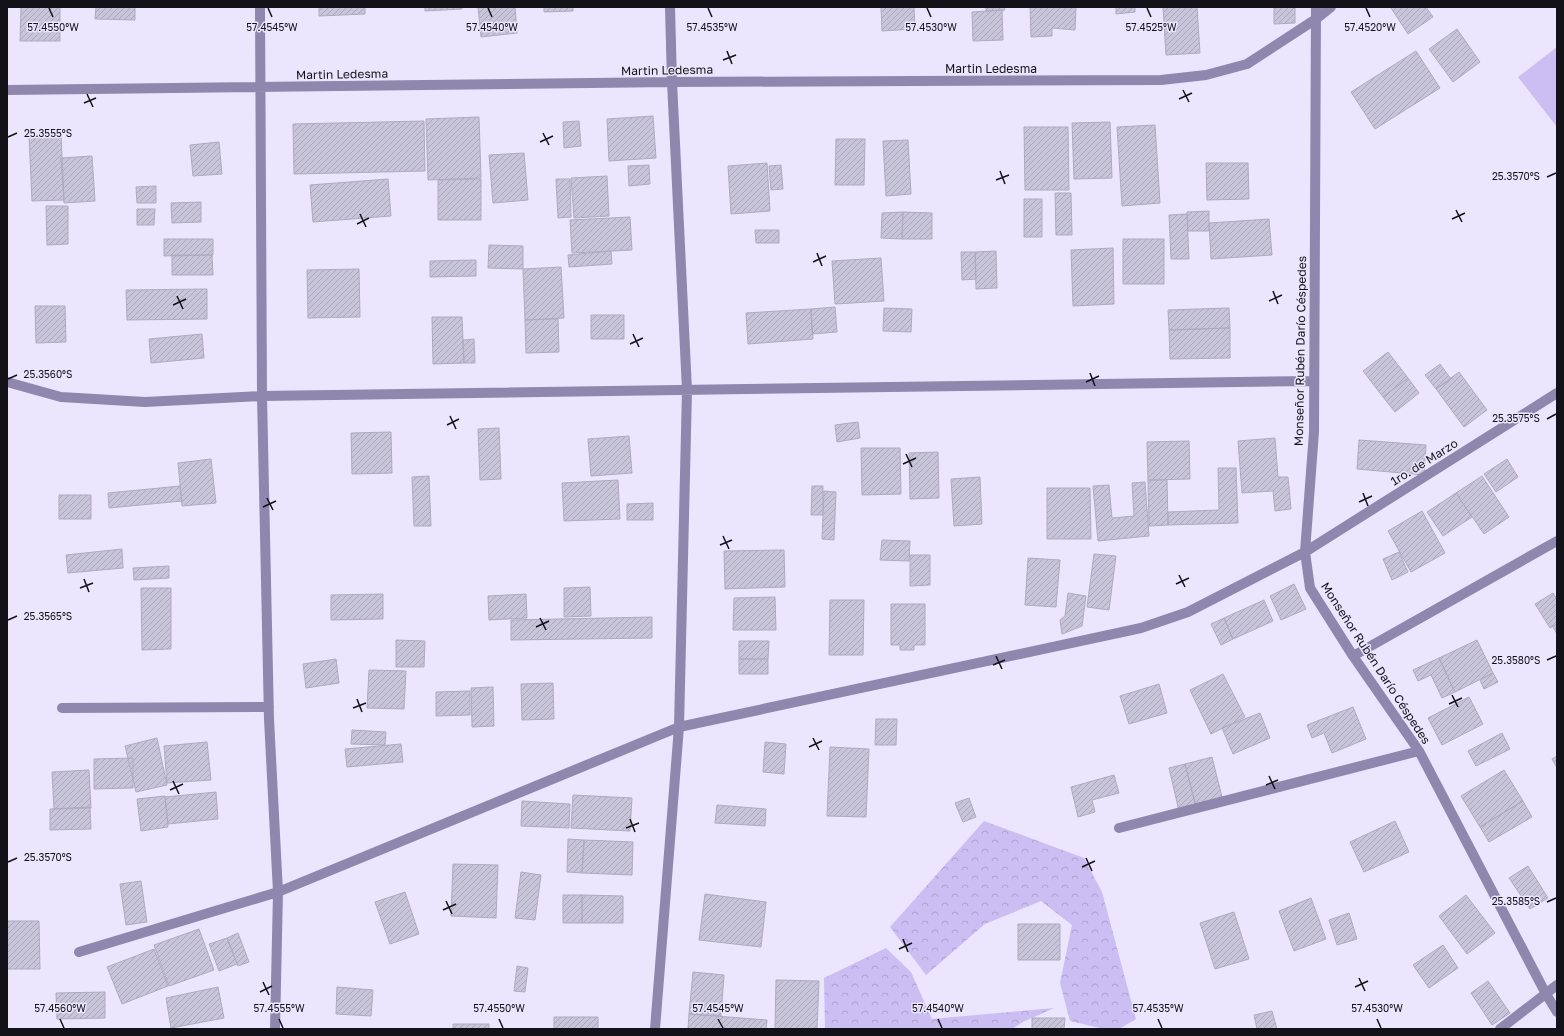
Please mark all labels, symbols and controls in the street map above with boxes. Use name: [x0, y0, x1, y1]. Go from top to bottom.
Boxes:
text: 57.4550°W: [27, 21, 79, 33]
text: 57.4545°W: [246, 21, 298, 33]
text: 57.4540°W: [466, 21, 518, 33]
text: 57.4535°W: [686, 21, 738, 33]
text: 57.4530°W: [905, 21, 957, 33]
text: 57.4525°W: [1125, 21, 1177, 33]
text: 57.4520°W: [1344, 21, 1396, 33]
street label: Martin Ledesma: [945, 61, 1037, 76]
street label: Martin Ledesma: [621, 62, 713, 78]
street label: Martin Ledesma: [296, 66, 388, 82]
text: 25.3555°S: [24, 127, 72, 139]
text: 25.3570°S: [1492, 170, 1540, 182]
street label: Monseñor Rubén Darío Céspedes: [1291, 256, 1309, 446]
text: 25.3560°S: [24, 368, 72, 380]
text: 25.3575°S: [1492, 412, 1540, 424]
street label: 1ro. de Marzo: [1388, 435, 1460, 489]
street label: Monseñor Rubén Darío Céspedes: [1318, 579, 1434, 747]
text: 25.3565°S: [24, 610, 72, 622]
text: 25.3580°S: [1492, 654, 1540, 666]
text: 25.3570°S: [24, 851, 72, 863]
text: 25.3585°S: [1492, 895, 1540, 907]
text: 57.4560°W: [34, 1002, 86, 1014]
text: 57.4555°W: [253, 1002, 305, 1014]
text: 57.4550°W: [473, 1002, 525, 1014]
text: 57.4545°W: [692, 1002, 744, 1014]
text: 57.4540°W: [912, 1002, 964, 1014]
text: 57.4535°W: [1132, 1002, 1184, 1014]
text: 57.4530°W: [1351, 1002, 1403, 1014]

